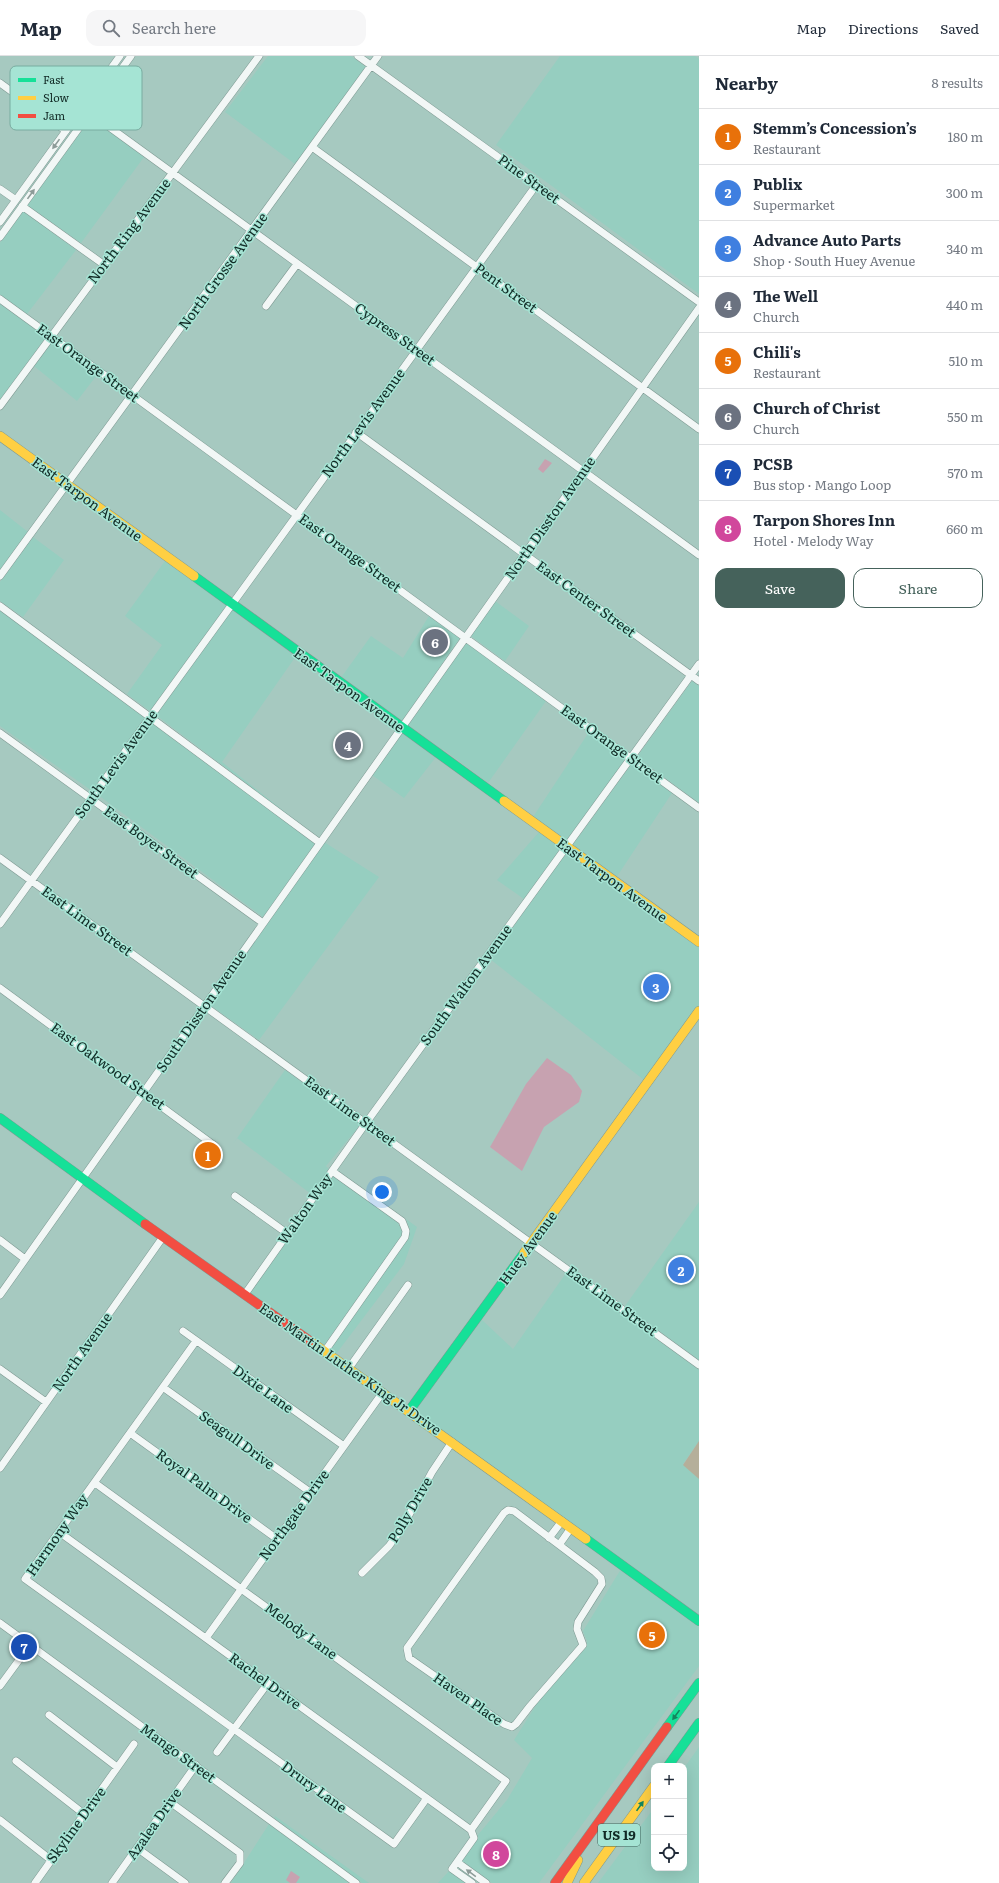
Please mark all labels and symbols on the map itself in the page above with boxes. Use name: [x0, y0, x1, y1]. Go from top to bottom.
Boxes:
legend: [10, 66, 142, 130]
text: Fast: [43, 71, 65, 87]
text: Slow: [43, 89, 69, 105]
text: Jam: [43, 107, 66, 123]
one-way arrow: [52, 139, 60, 150]
street label: Pine Street: [494, 149, 565, 208]
street label: North Ring Avenue: [82, 174, 174, 287]
one-way arrow: [27, 188, 35, 199]
street label: North Grosse Avenue: [173, 208, 272, 333]
street label: Pent Street: [471, 258, 542, 317]
street label: Cypress Street: [351, 297, 440, 369]
street label: East Orange Street: [33, 318, 144, 406]
street label: North Levis Avenue: [316, 364, 409, 481]
street label: East Tarpon Avenue: [28, 451, 147, 545]
street label: North Disston Avenue: [499, 452, 599, 583]
street label: East Orange Street: [295, 508, 406, 596]
street label: East Center Street: [533, 555, 641, 641]
pin: 6: [422, 627, 448, 657]
street label: East Tarpon Avenue: [290, 642, 409, 736]
street label: East Orange Street: [557, 699, 668, 787]
street label: South Levis Avenue: [69, 705, 161, 822]
pin: 4: [335, 730, 361, 760]
street label: East Boyer Street: [100, 800, 203, 883]
street label: East Tarpon Avenue: [553, 832, 672, 926]
street label: East Lime Street: [38, 880, 137, 960]
street label: South Walton Avenue: [415, 920, 516, 1049]
street label: South Disston Avenue: [150, 945, 250, 1076]
pin: 3: [643, 972, 669, 1002]
street label: East Oakwood Street: [47, 1017, 170, 1114]
street label: East Lime Street: [301, 1070, 400, 1150]
pin: 1: [195, 1140, 221, 1170]
street label: Walton Way: [272, 1168, 337, 1248]
your location: [372, 1182, 392, 1202]
street label: Huey Avenue: [493, 1206, 561, 1289]
pin: 2: [668, 1255, 694, 1285]
street label: East Lime Street: [563, 1260, 662, 1340]
street label: East Martin Luther King Jr Drive: [255, 1297, 446, 1439]
street label: North Avenue: [46, 1308, 116, 1395]
street label: Dixie Lane: [229, 1359, 298, 1417]
street label: Seagull Drive: [196, 1405, 279, 1473]
street label: Royal Palm Drive: [152, 1443, 257, 1527]
street label: Northgate Drive: [253, 1465, 333, 1564]
street label: Polly Drive: [382, 1473, 436, 1546]
street label: Harmony Way: [20, 1488, 93, 1580]
street label: Melody Lane: [261, 1597, 342, 1663]
pin: 5: [639, 1620, 665, 1650]
pin: 7: [11, 1632, 37, 1662]
street label: Rachel Drive: [225, 1647, 306, 1713]
street label: Haven Place: [430, 1667, 507, 1729]
one-way arrow: [672, 1709, 680, 1720]
street label: Mango Street: [137, 1718, 221, 1787]
street label: Drury Lane: [278, 1756, 351, 1817]
street label: Skyline Drive: [41, 1782, 110, 1867]
street label: Azalea Drive: [121, 1783, 185, 1863]
one-way arrow: [636, 1801, 644, 1811]
road number: US 19: [598, 1824, 640, 1846]
pin: 8: [483, 1839, 509, 1869]
one-way arrow: [466, 1869, 477, 1877]

